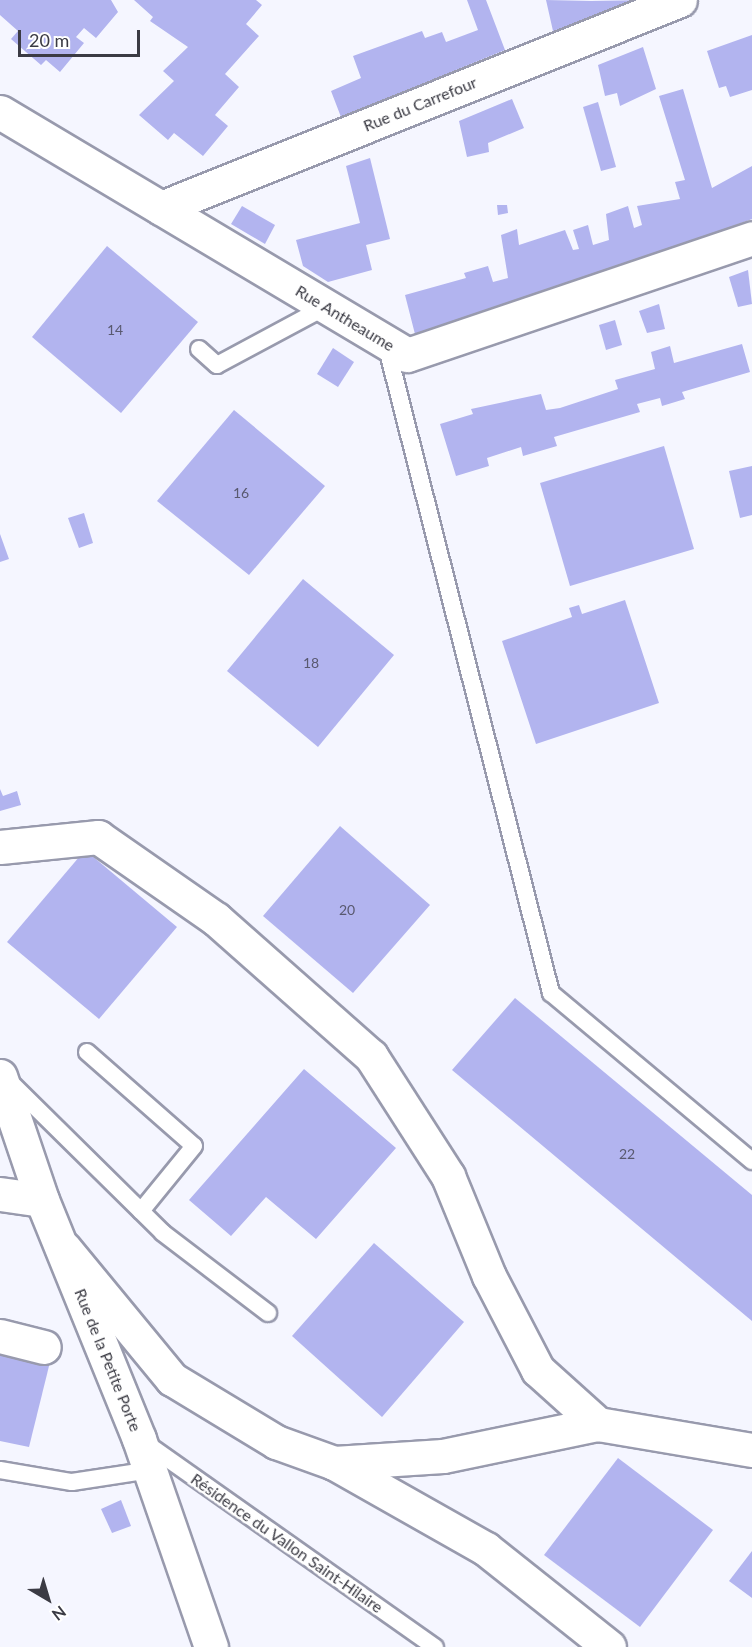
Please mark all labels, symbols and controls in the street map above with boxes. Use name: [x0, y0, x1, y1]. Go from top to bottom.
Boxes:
scale bar: [21, 18, 142, 56]
text: 20 m: [29, 29, 69, 51]
street label: Rue du Carrefour: [360, 73, 480, 135]
street label: Rue Antheaume: [292, 281, 398, 355]
house number: 14: [107, 322, 123, 338]
house number: 16: [233, 485, 249, 501]
house number: 18: [303, 655, 319, 671]
house number: 20: [339, 902, 355, 918]
house number: 22: [619, 1146, 635, 1162]
street label: Rue de la Petite Porte: [71, 1286, 145, 1434]
street label: Résidence du Vallon Saint-Hilaire: [187, 1469, 387, 1617]
north arrow: [18, 1569, 78, 1629]
text: N: [49, 1602, 70, 1625]

